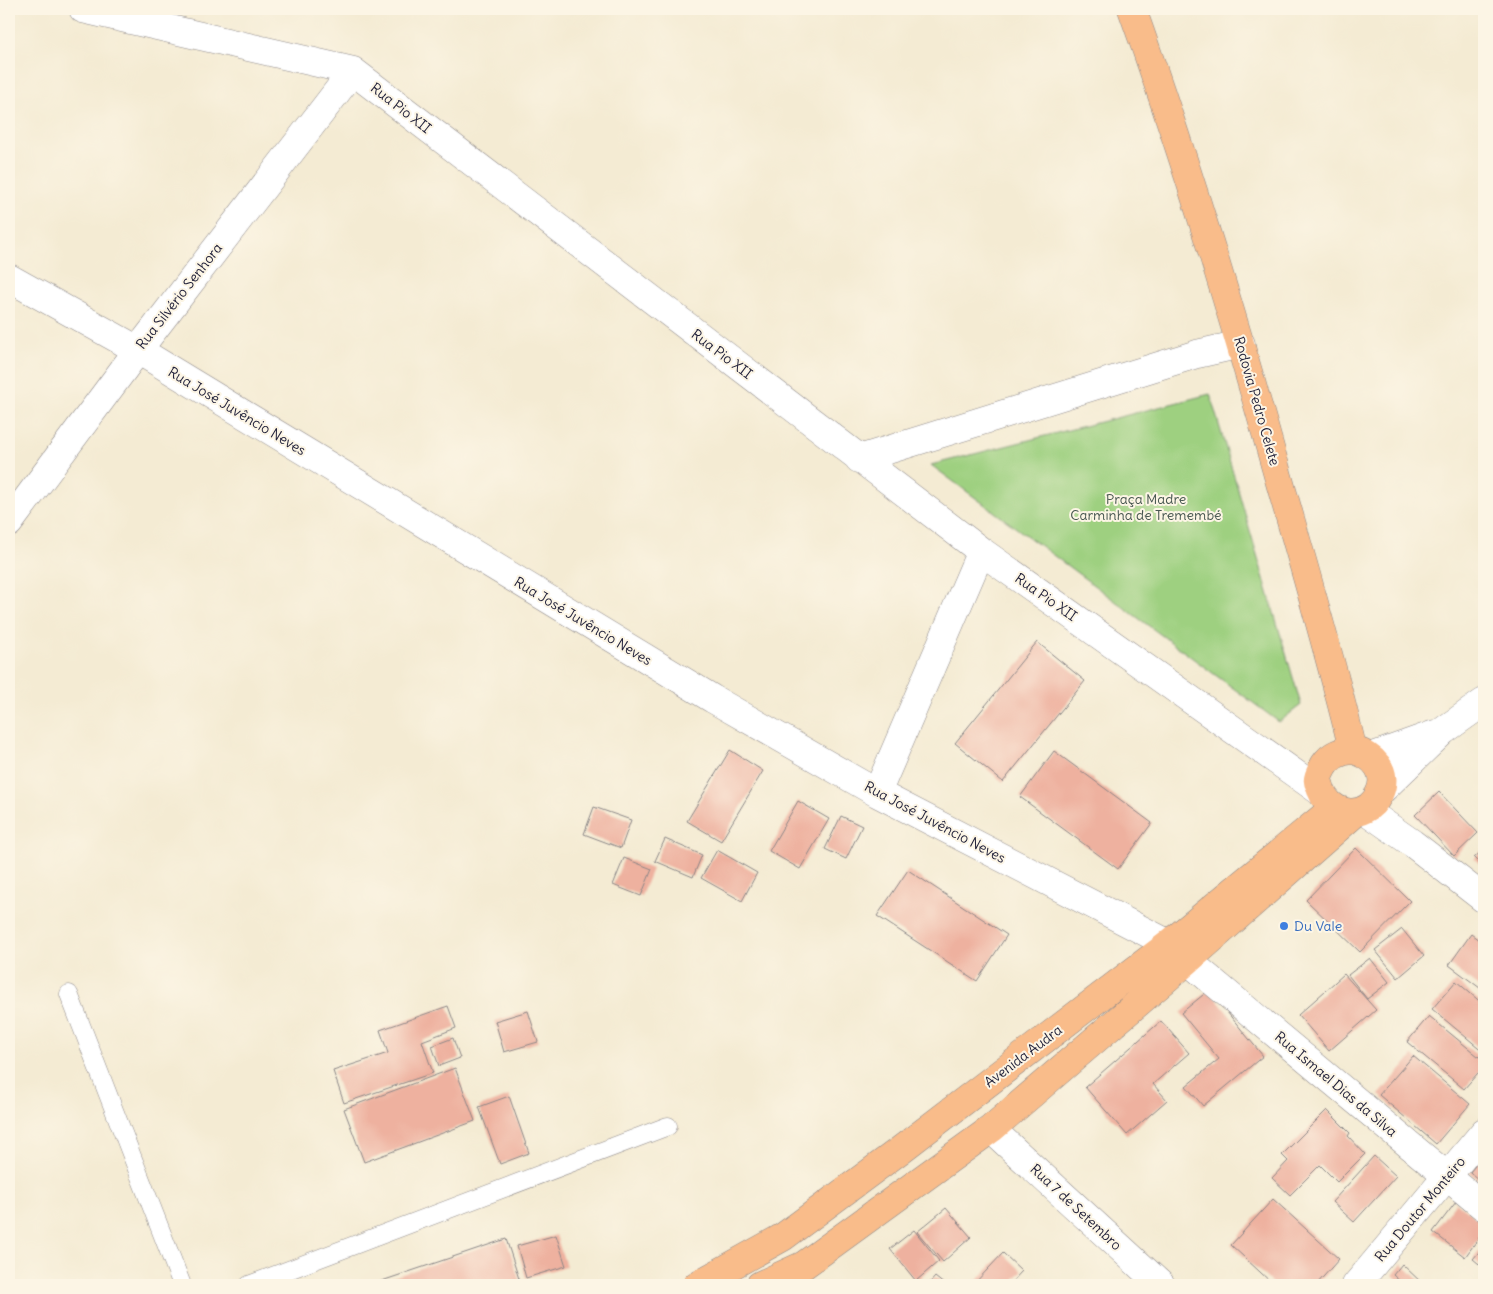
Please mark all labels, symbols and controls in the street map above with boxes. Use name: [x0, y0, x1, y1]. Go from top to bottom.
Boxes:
street label: Rua Pio XII: [367, 79, 435, 137]
street label: Rua Silvério Senhora: [132, 239, 226, 353]
street label: Rua Pio XII: [688, 325, 756, 383]
street label: Rodovia Pedro Celete: [1230, 334, 1284, 468]
street label: Rua José Juvêncio Neves: [165, 363, 309, 459]
park label: Praça Madre Carminha de Tremembé: [1070, 490, 1222, 524]
street label: Rua Pio XII: [1011, 569, 1081, 625]
street label: Rua José Juvêncio Neves: [511, 573, 655, 669]
street label: Rua José Juvêncio Neves: [861, 777, 1009, 867]
place label: Du Vale: [1294, 917, 1342, 935]
marker: Du Vale: [1278, 920, 1290, 932]
street label: Avenida Audra: [980, 1021, 1066, 1091]
street label: Rua Ismael Dias da Silva: [1271, 1028, 1401, 1140]
street label: Rua Doutor Monteiro: [1371, 1153, 1469, 1265]
street label: Rua 7 de Setembro: [1027, 1160, 1126, 1254]

